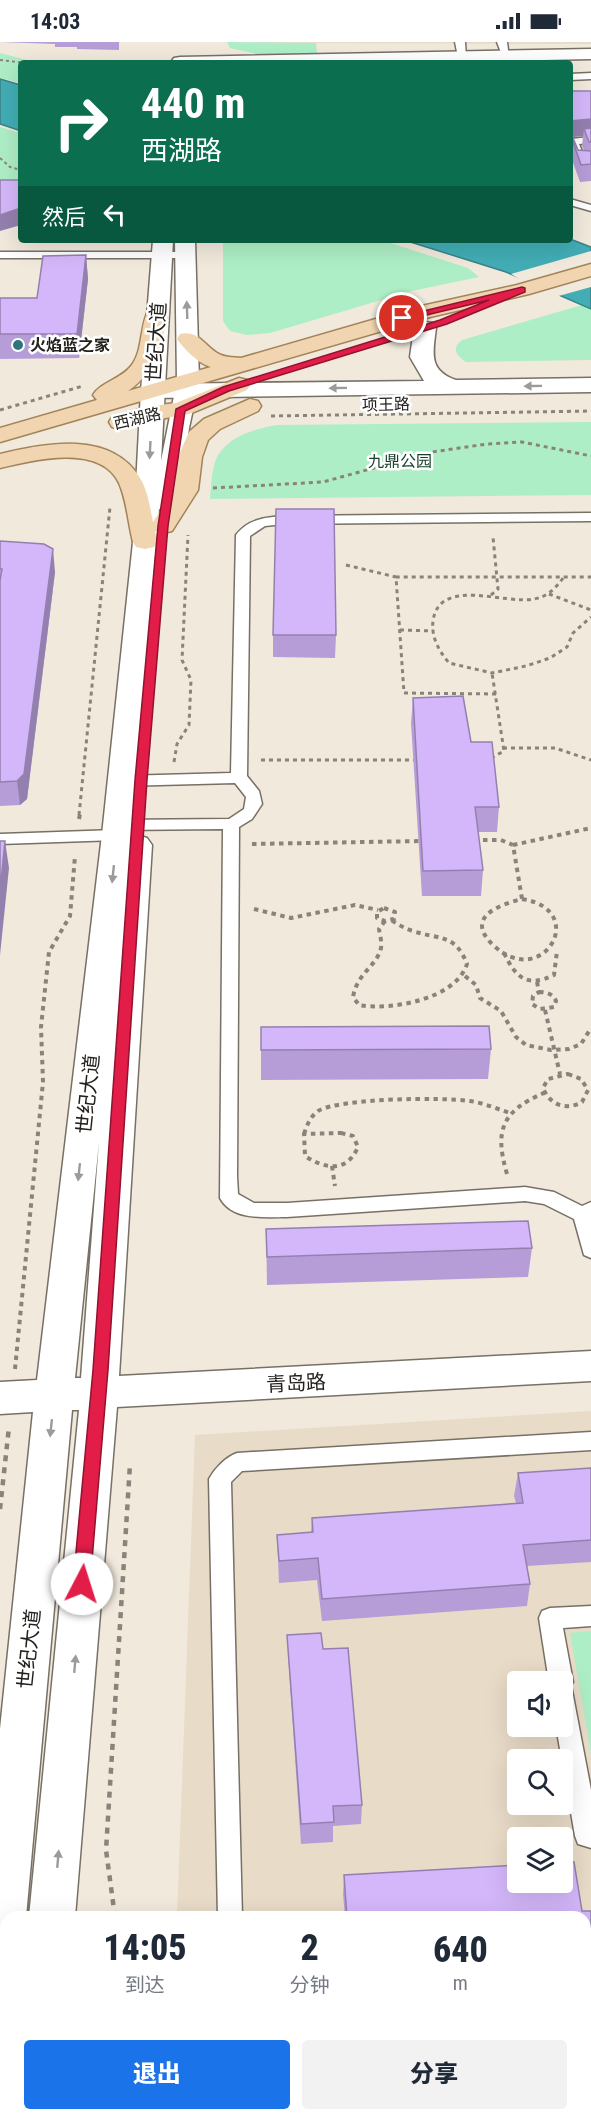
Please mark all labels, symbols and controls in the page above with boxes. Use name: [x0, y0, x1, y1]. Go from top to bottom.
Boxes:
text: 14:03: [30, 9, 81, 34]
text: 440 m: [141, 79, 246, 128]
icon: right: [42, 84, 120, 162]
text: 西湖路: [141, 135, 222, 167]
icon: left: [98, 198, 131, 231]
text: 然后: [42, 205, 86, 230]
pin: [376, 292, 427, 343]
one-way arrow: [182, 300, 192, 319]
street label: 世纪大道: [141, 301, 171, 383]
icon: arrive: [385, 301, 418, 334]
place label: 火焰蓝之家: [30, 336, 110, 355]
marker: 火焰蓝之家: [11, 338, 25, 352]
one-way arrow: [523, 381, 542, 391]
one-way arrow: [328, 383, 347, 393]
street label: 项王路: [362, 395, 410, 414]
street label: 西湖路: [112, 404, 163, 433]
one-way arrow: [145, 440, 155, 459]
park label: 九鼎公园: [368, 452, 432, 471]
one-way arrow: [108, 864, 117, 883]
street label: 世纪大道: [72, 1053, 104, 1135]
one-way arrow: [74, 1163, 84, 1182]
street label: 青岛路: [265, 1369, 327, 1397]
one-way arrow: [46, 1419, 56, 1438]
position arrow: [50, 1552, 114, 1616]
street label: 世纪大道: [13, 1608, 45, 1690]
one-way arrow: [70, 1655, 80, 1674]
map controls: [507, 1671, 573, 1893]
button: sound: [507, 1671, 573, 1737]
button: search: [507, 1749, 573, 1815]
button: layers: [507, 1827, 573, 1893]
one-way arrow: [53, 1849, 63, 1868]
text: 14:05: [103, 1927, 187, 1969]
text: 2: [301, 1927, 319, 1969]
text: 640: [433, 1929, 488, 1971]
text: m: [453, 1971, 468, 1995]
text: 到达: [125, 1973, 165, 1997]
text: 分钟: [290, 1973, 330, 1997]
button: 退出: [24, 2040, 290, 2109]
button: 分享: [302, 2040, 567, 2109]

